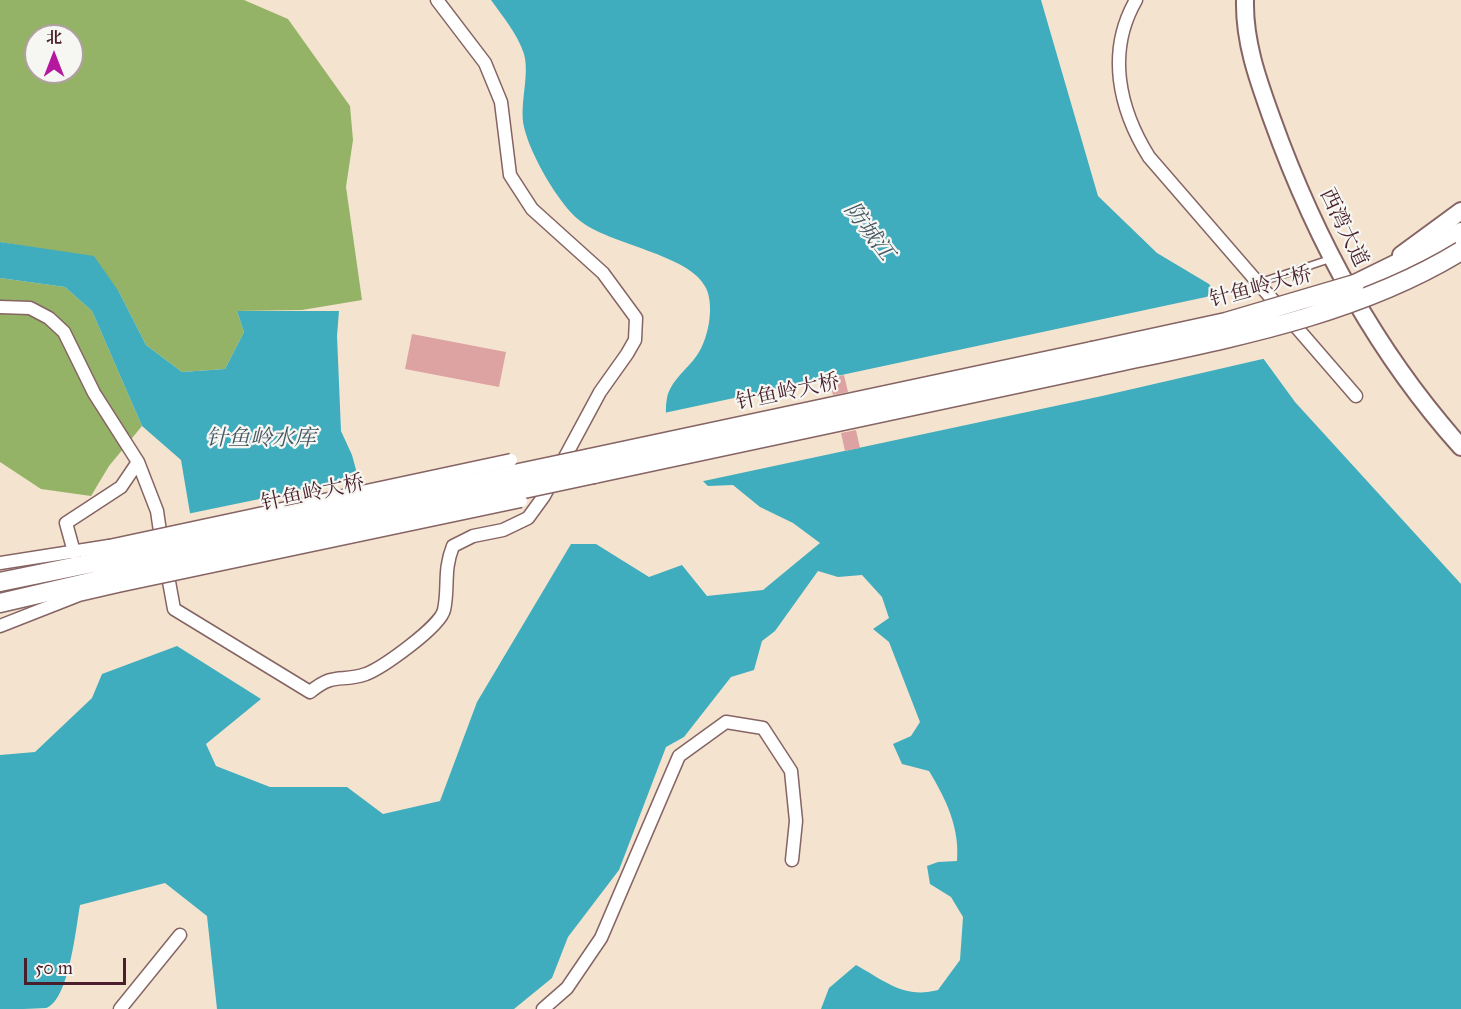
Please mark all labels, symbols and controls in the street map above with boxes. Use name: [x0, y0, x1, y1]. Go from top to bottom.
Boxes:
north arrow: [24, 24, 84, 84]
text: 北: [46, 28, 62, 47]
street label: 西湾大道: [1313, 185, 1373, 271]
water label: 防城江: [838, 198, 898, 266]
street label: 针鱼岭大桥: [1207, 262, 1315, 314]
street label: 针鱼岭大桥: [734, 370, 842, 416]
water label: 针鱼岭水库: [206, 427, 316, 453]
street label: 针鱼岭大桥: [259, 471, 367, 517]
scale bar: [27, 946, 129, 984]
text: 50 m: [35, 957, 73, 979]

